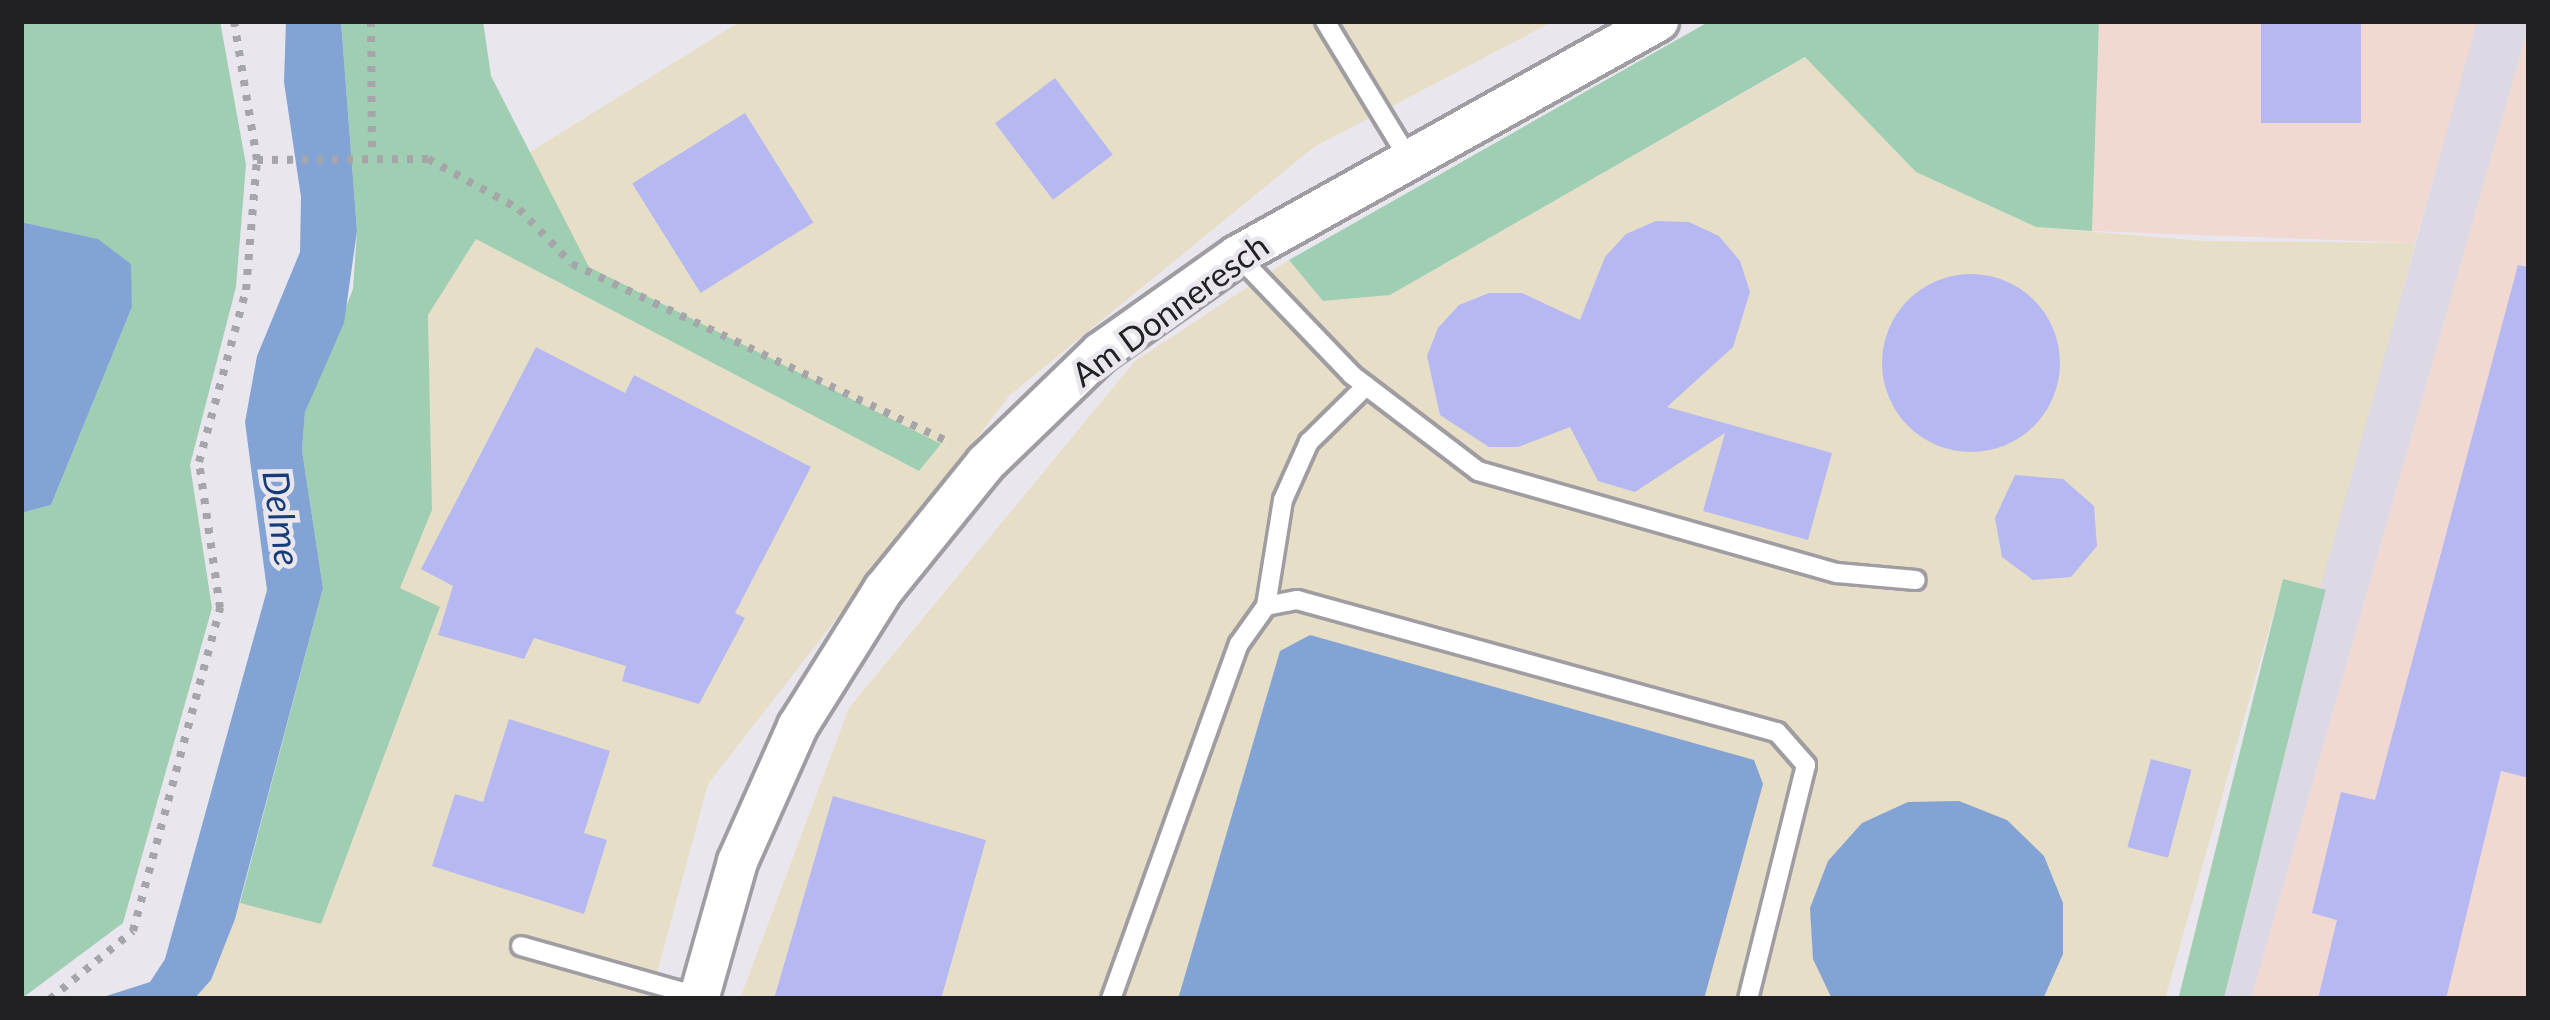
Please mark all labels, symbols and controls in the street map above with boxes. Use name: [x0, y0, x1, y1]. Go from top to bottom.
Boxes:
street label: Am Donneresch: [1064, 226, 1276, 394]
water label: Delme: [254, 467, 310, 569]

